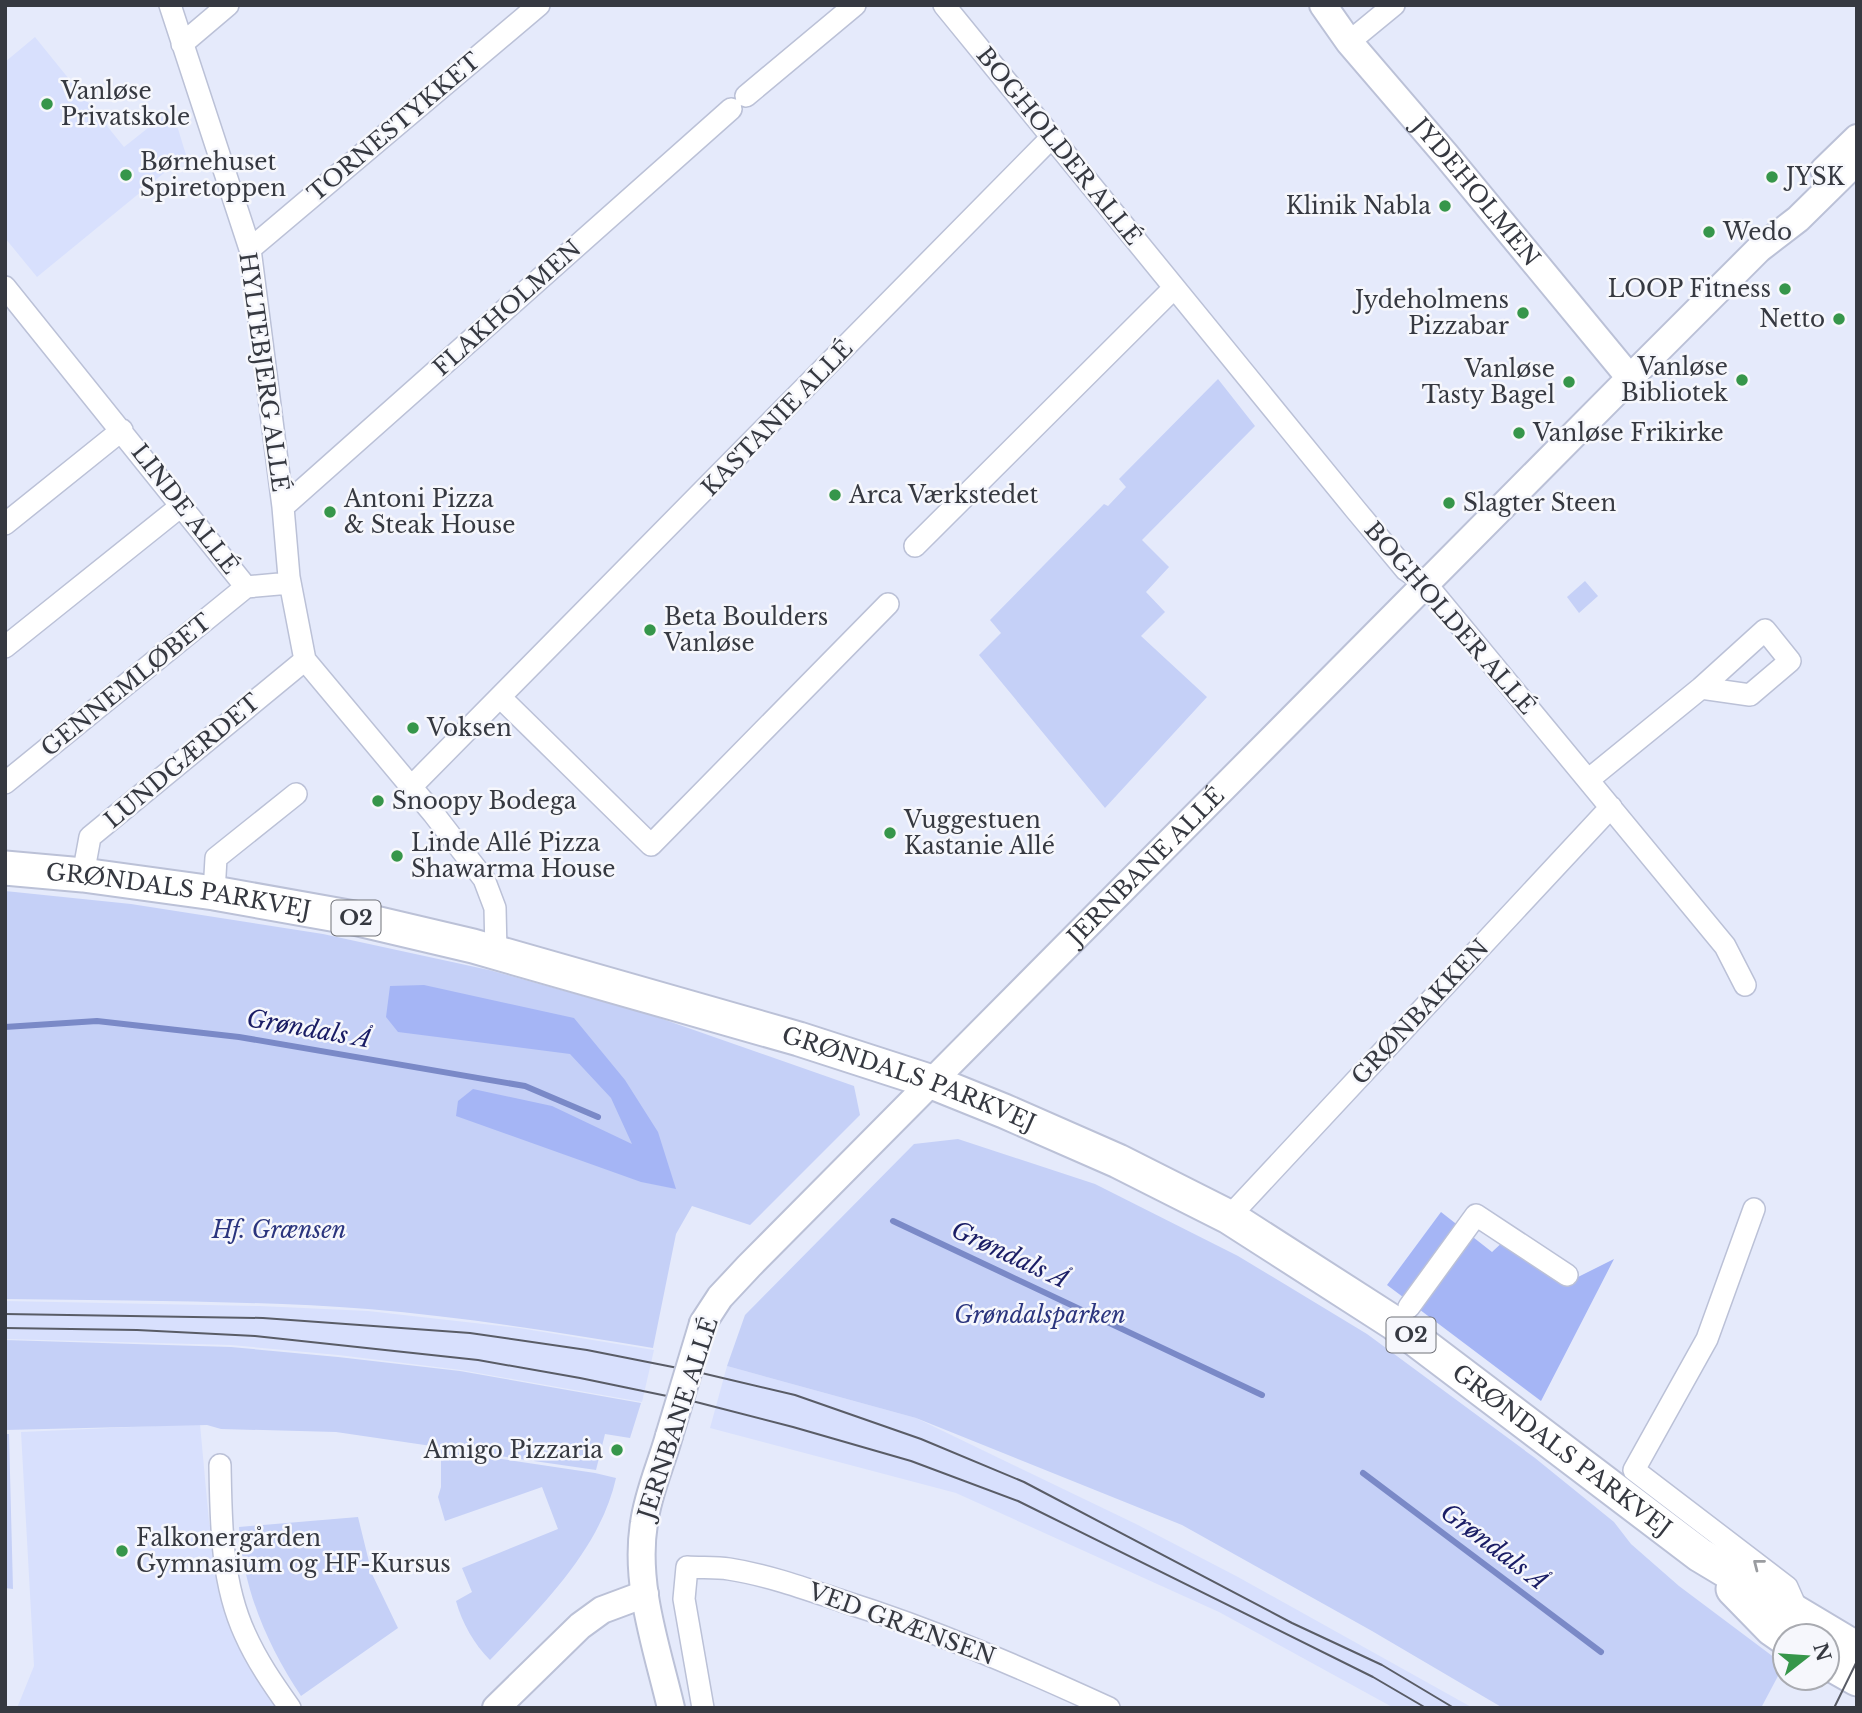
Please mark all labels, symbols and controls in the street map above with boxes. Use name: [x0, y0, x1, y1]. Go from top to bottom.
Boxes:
street label: BOGHOLDER ALLÉ: [971, 41, 1148, 250]
street label: TORNESTYKKET: [302, 46, 486, 207]
place label: Vanløse Privatskole: [60, 77, 190, 131]
marker: Vanløse Privatskole: [39, 96, 55, 112]
street label: JYDEHOLMEN: [1405, 110, 1546, 272]
place label: Børnehuset Spiretoppen: [140, 148, 286, 202]
place label: JYSK: [1783, 163, 1846, 191]
marker: Børnehuset Spiretoppen: [118, 167, 134, 183]
marker: JYSK: [1764, 169, 1780, 185]
place label: Klinik Nabla: [1286, 192, 1431, 220]
marker: Klinik Nabla: [1437, 198, 1453, 214]
place label: Wedo: [1722, 218, 1792, 246]
marker: Wedo: [1701, 224, 1717, 240]
street label: FLAKHOLMEN: [427, 234, 587, 382]
street label: HYLTEBJERG ALLÉ: [233, 250, 296, 494]
place label: LOOP Fitness: [1608, 275, 1771, 303]
marker: LOOP Fitness: [1777, 281, 1793, 297]
place label: Jydeholmens Pizzabar: [1352, 286, 1509, 340]
marker: Jydeholmens Pizzabar: [1515, 305, 1531, 321]
place label: Netto: [1759, 305, 1825, 333]
marker: Netto: [1831, 311, 1847, 327]
street label: KASTANIE ALLÉ: [695, 334, 858, 502]
place label: Vanløse Bibliotek: [1621, 353, 1729, 407]
place label: Vanløse Tasty Bagel: [1422, 355, 1555, 409]
marker: Vanløse Bibliotek: [1734, 372, 1750, 388]
marker: Vanløse Tasty Bagel: [1561, 374, 1577, 390]
place label: Vanløse Frikirke: [1532, 419, 1724, 447]
marker: Vanløse Frikirke: [1511, 425, 1527, 441]
street label: LINDE ALLÉ: [126, 438, 245, 580]
place label: Arca Værkstedet: [848, 481, 1039, 509]
place label: Antoni Pizza & Steak House: [343, 485, 515, 539]
marker: Arca Værkstedet: [827, 487, 843, 503]
place label: Slagter Steen: [1463, 489, 1616, 517]
marker: Slagter Steen: [1441, 495, 1457, 511]
marker: Antoni Pizza & Steak House: [322, 504, 338, 520]
street label: BOGHOLDER ALLÉ: [1359, 515, 1542, 720]
place label: Beta Boulders Vanløse: [663, 603, 828, 657]
street label: GENNEMLØBET: [35, 607, 217, 762]
marker: Beta Boulders Vanløse: [642, 622, 658, 638]
street label: LUNDGÆRDET: [99, 687, 266, 834]
place label: Voksen: [426, 714, 512, 742]
marker: Voksen: [405, 720, 421, 736]
street label: JERNBANE ALLÉ: [1060, 781, 1230, 953]
place label: Snoopy Bodega: [392, 787, 577, 815]
marker: Snoopy Bodega: [370, 793, 386, 809]
place label: Vuggestuen Kastanie Allé: [903, 806, 1055, 860]
marker: Vuggestuen Kastanie Allé: [882, 825, 898, 841]
place label: Linde Allé Pizza Shawarma House: [411, 829, 616, 883]
marker: Linde Allé Pizza Shawarma House: [389, 848, 405, 864]
street label: GRØNDALS PARKVEJ: [45, 858, 313, 924]
road number: O2: [332, 900, 380, 936]
street label: GRØNBAKKEN: [1346, 934, 1494, 1090]
water label: Grøndals Å: [244, 1003, 374, 1054]
street label: GRØNDALS PARKVEJ: [779, 1021, 1040, 1137]
water label: Grøndals Å: [947, 1215, 1074, 1294]
park label: Hf. Grænsen: [211, 1216, 346, 1244]
park label: Grøndalsparken: [954, 1301, 1126, 1329]
street label: JERNBANE ALLÉ: [630, 1313, 724, 1525]
road number: O2: [1386, 1318, 1436, 1352]
street label: GRØNDALS PARKVEJ: [1447, 1358, 1677, 1542]
place label: Amigo Pizzaria: [423, 1436, 603, 1464]
marker: Amigo Pizzaria: [609, 1442, 625, 1458]
water label: Grøndals Å: [1435, 1497, 1553, 1596]
place label: Falkonergården Gymnasium og HF-Kursus: [136, 1524, 451, 1578]
marker: Falkonergården Gymnasium og HF-Kursus: [114, 1543, 130, 1559]
one-way arrow: [1753, 1560, 1765, 1573]
street label: VED GRÆNSEN: [804, 1577, 999, 1671]
north arrow: [1771, 1622, 1841, 1692]
text: N: [1808, 1640, 1835, 1664]

